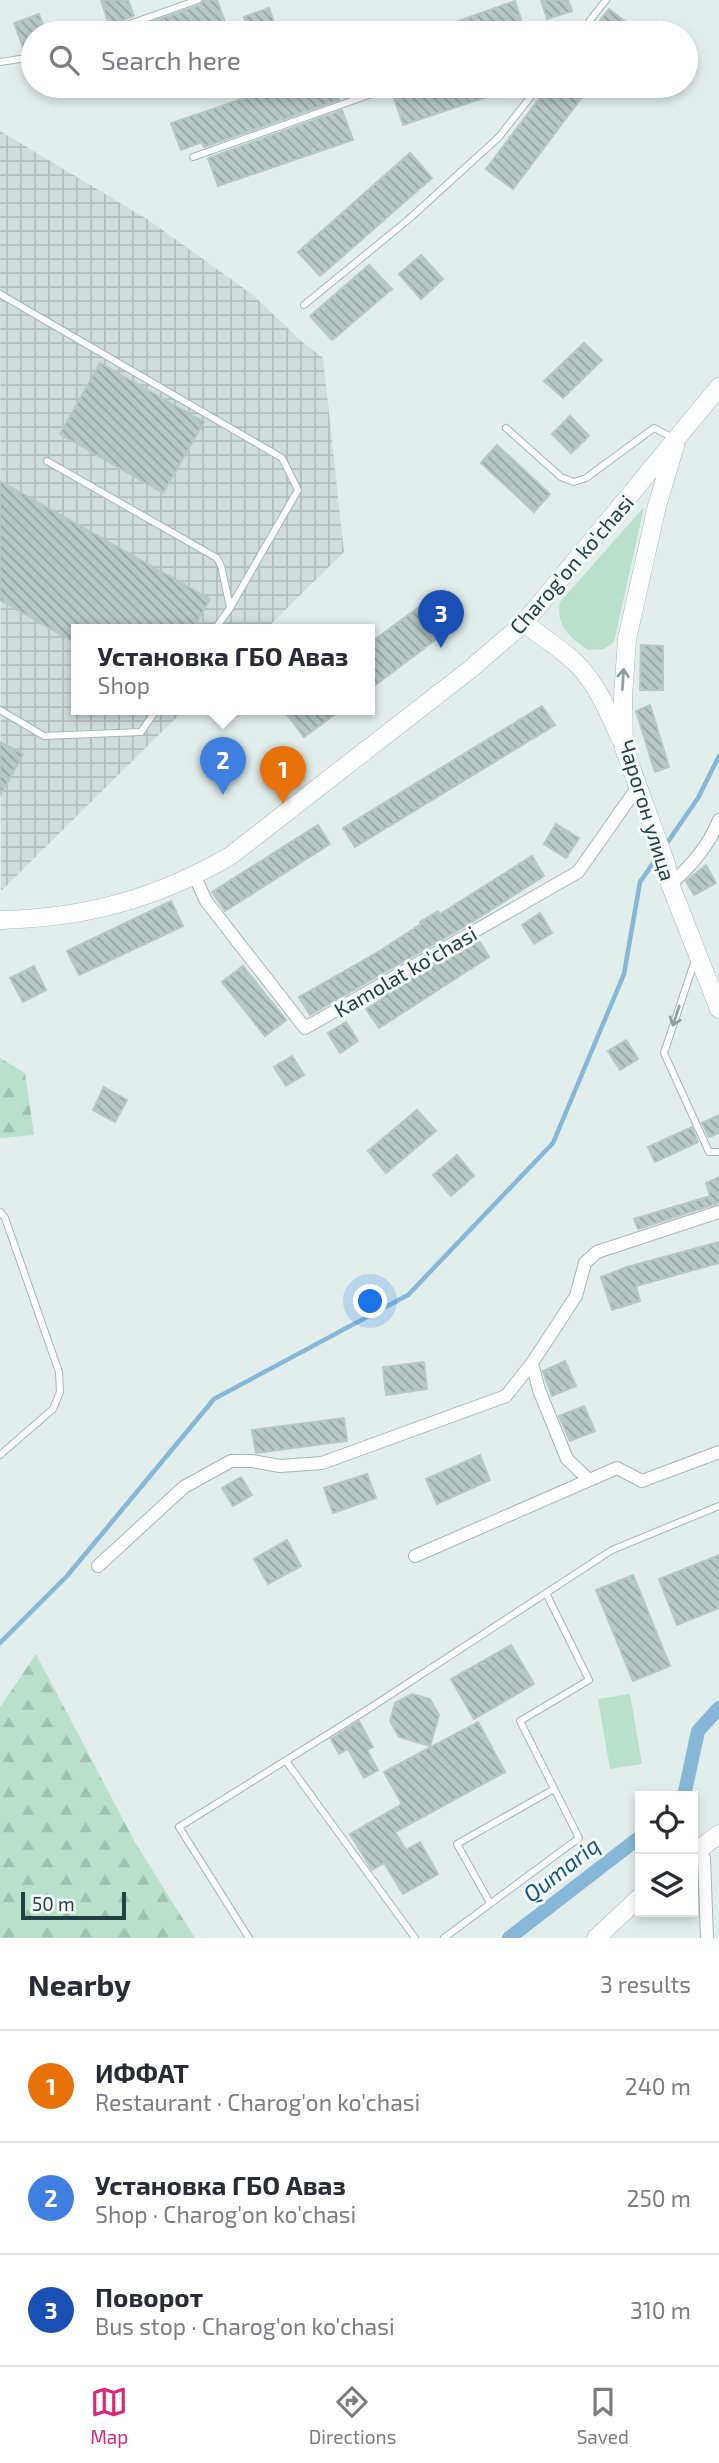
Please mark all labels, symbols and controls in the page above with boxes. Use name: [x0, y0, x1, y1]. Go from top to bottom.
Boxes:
search box: [21, 21, 698, 98]
icon: search: [45, 41, 83, 79]
text: Search here: [101, 44, 241, 75]
street label: Charog'on ko'chasi: [504, 489, 638, 639]
pin: 3: [418, 590, 464, 648]
popup: [71, 624, 375, 715]
text: Установка ГБО Аваз: [98, 640, 348, 671]
one-way arrow: [617, 668, 630, 691]
text: Shop: [98, 671, 150, 699]
pin: 2: [200, 737, 246, 795]
street label: Чарогон улица: [614, 737, 681, 884]
pin: 1: [260, 746, 306, 804]
street label: Kamolat ko'chasi: [329, 920, 481, 1022]
one-way arrow: [669, 1005, 682, 1027]
your location: [353, 1284, 387, 1318]
map controls: [635, 1791, 698, 1917]
button: locate: [635, 1791, 698, 1854]
water label: Qumariq: [517, 1830, 605, 1908]
button: layers: [635, 1854, 698, 1917]
scale bar: [21, 1889, 126, 1921]
text: 50 m: [32, 1892, 75, 1915]
text: Nearby: [28, 1966, 131, 2002]
text: 3 results: [600, 1970, 691, 1998]
text: ИФФАТ: [95, 2057, 189, 2088]
text: 1: [46, 2072, 56, 2100]
text: 240 m: [625, 2072, 691, 2100]
text: Restaurant · Charog'on ko'chasi: [95, 2088, 420, 2116]
text: Установка ГБО Аваз: [95, 2169, 346, 2200]
text: 2: [44, 2184, 58, 2212]
text: 250 m: [627, 2184, 691, 2212]
text: Shop · Charog'on ko'chasi: [95, 2200, 356, 2228]
text: Поворот: [95, 2281, 203, 2312]
text: 3: [44, 2296, 58, 2324]
text: 310 m: [630, 2296, 691, 2324]
text: Bus stop · Charog'on ko'chasi: [95, 2312, 395, 2340]
tab: Map: [90, 2383, 128, 2448]
tab: Directions: [309, 2383, 396, 2448]
tab: Saved: [577, 2383, 629, 2448]

